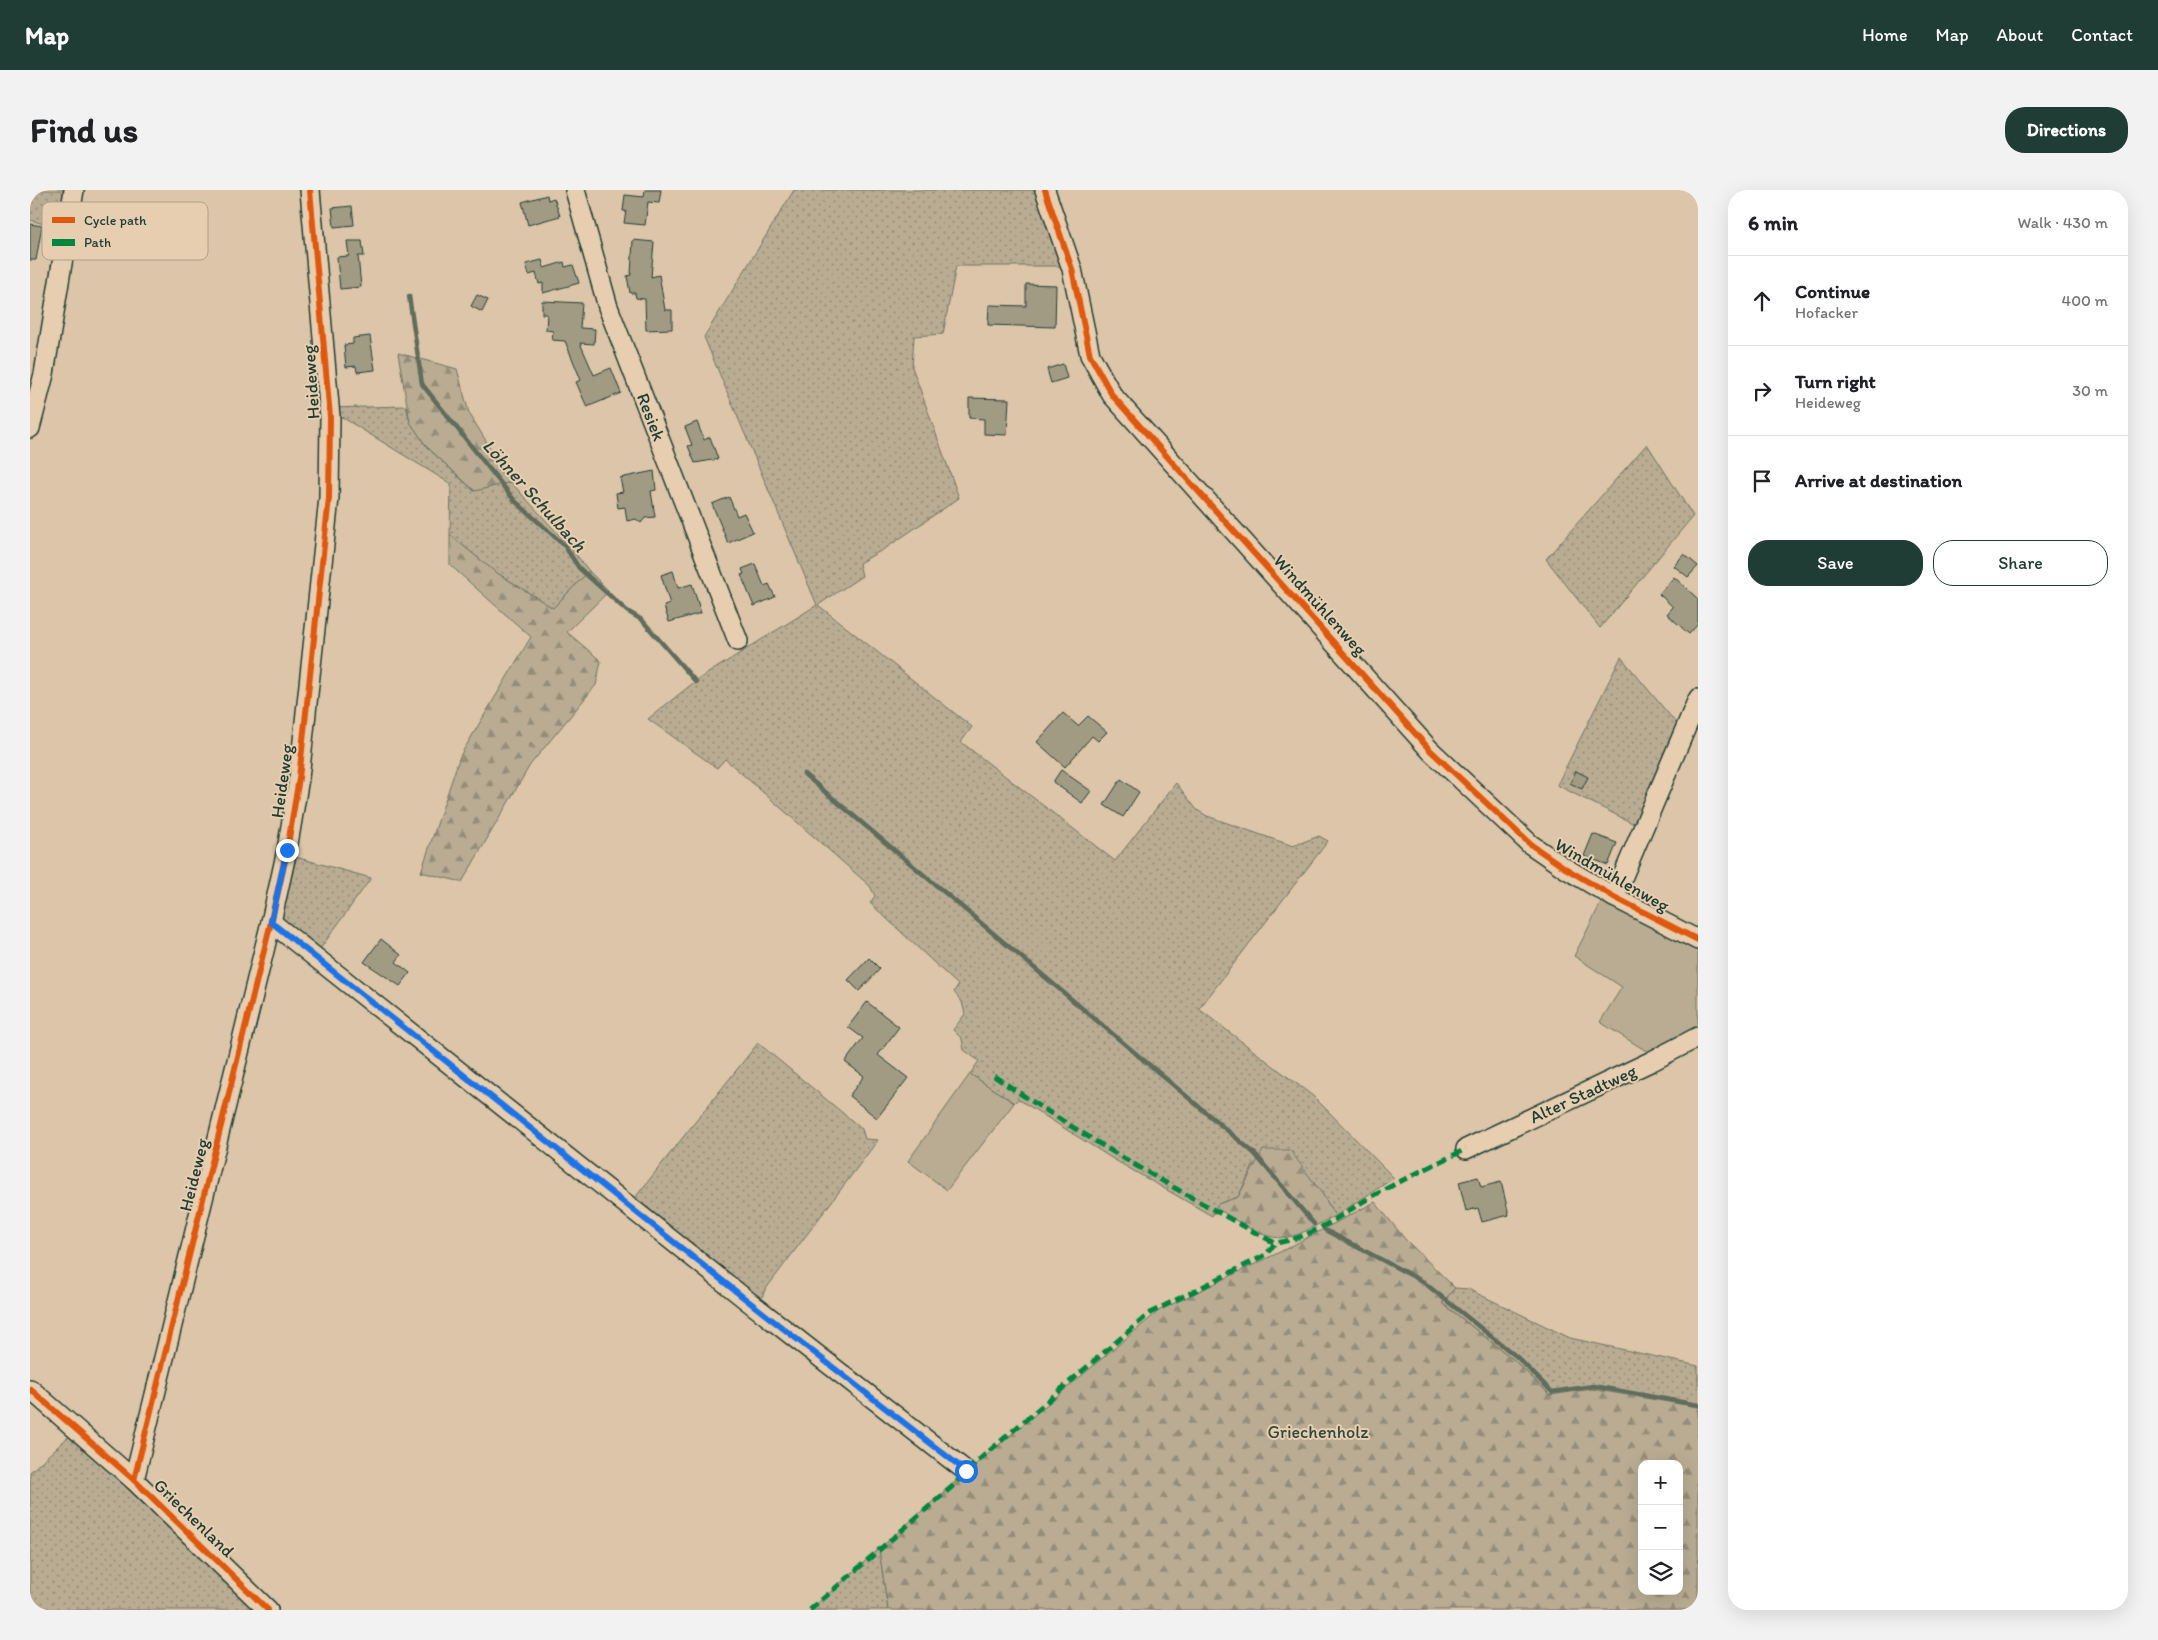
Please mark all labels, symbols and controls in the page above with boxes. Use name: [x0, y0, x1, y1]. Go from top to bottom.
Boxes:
text: Map: [25, 21, 69, 50]
text: Home: [1862, 24, 1908, 46]
text: Map: [1936, 24, 1969, 46]
text: About: [1997, 24, 2043, 46]
text: Contact: [2071, 24, 2133, 46]
button: Directions: [2005, 107, 2128, 153]
text: Find us: [30, 109, 138, 151]
legend: [42, 202, 208, 260]
text: 6 min: [1748, 210, 1798, 235]
text: Cycle path: [84, 212, 147, 229]
text: Walk · 430 m: [2018, 213, 2108, 232]
text: Path: [84, 234, 111, 251]
text: Continue: [1795, 280, 1870, 303]
icon: ahead: [1748, 287, 1776, 315]
text: 400 m: [2062, 291, 2108, 310]
text: Hofacker: [1795, 303, 1858, 322]
street label: Heideweg: [297, 343, 325, 420]
text: Turn right: [1795, 370, 1876, 393]
icon: right: [1748, 377, 1776, 405]
text: 30 m: [2072, 381, 2108, 400]
street label: Resiek: [632, 390, 670, 444]
text: Heideweg: [1795, 393, 1861, 412]
water label: Löhner Schulbach: [478, 434, 592, 557]
icon: arrive: [1748, 467, 1776, 495]
text: Arrive at destination: [1795, 469, 1962, 492]
button: Save: [1748, 540, 1923, 586]
button: Share: [1933, 540, 2108, 586]
street label: Windmühlenweg: [1269, 550, 1372, 661]
street label: Heideweg: [266, 742, 298, 819]
street label: Windmühlenweg: [1551, 833, 1674, 917]
route end: [276, 839, 299, 862]
street label: Alter Stadtweg: [1526, 1059, 1641, 1128]
street label: Heideweg: [174, 1136, 214, 1214]
park label: Griechenholz: [1267, 1421, 1369, 1443]
route start: [955, 1460, 978, 1483]
map controls: [1638, 1460, 1683, 1595]
button: +: [1638, 1460, 1683, 1505]
street label: Griechenland: [149, 1474, 239, 1562]
button: −: [1638, 1505, 1683, 1550]
button: layers: [1638, 1550, 1683, 1595]

